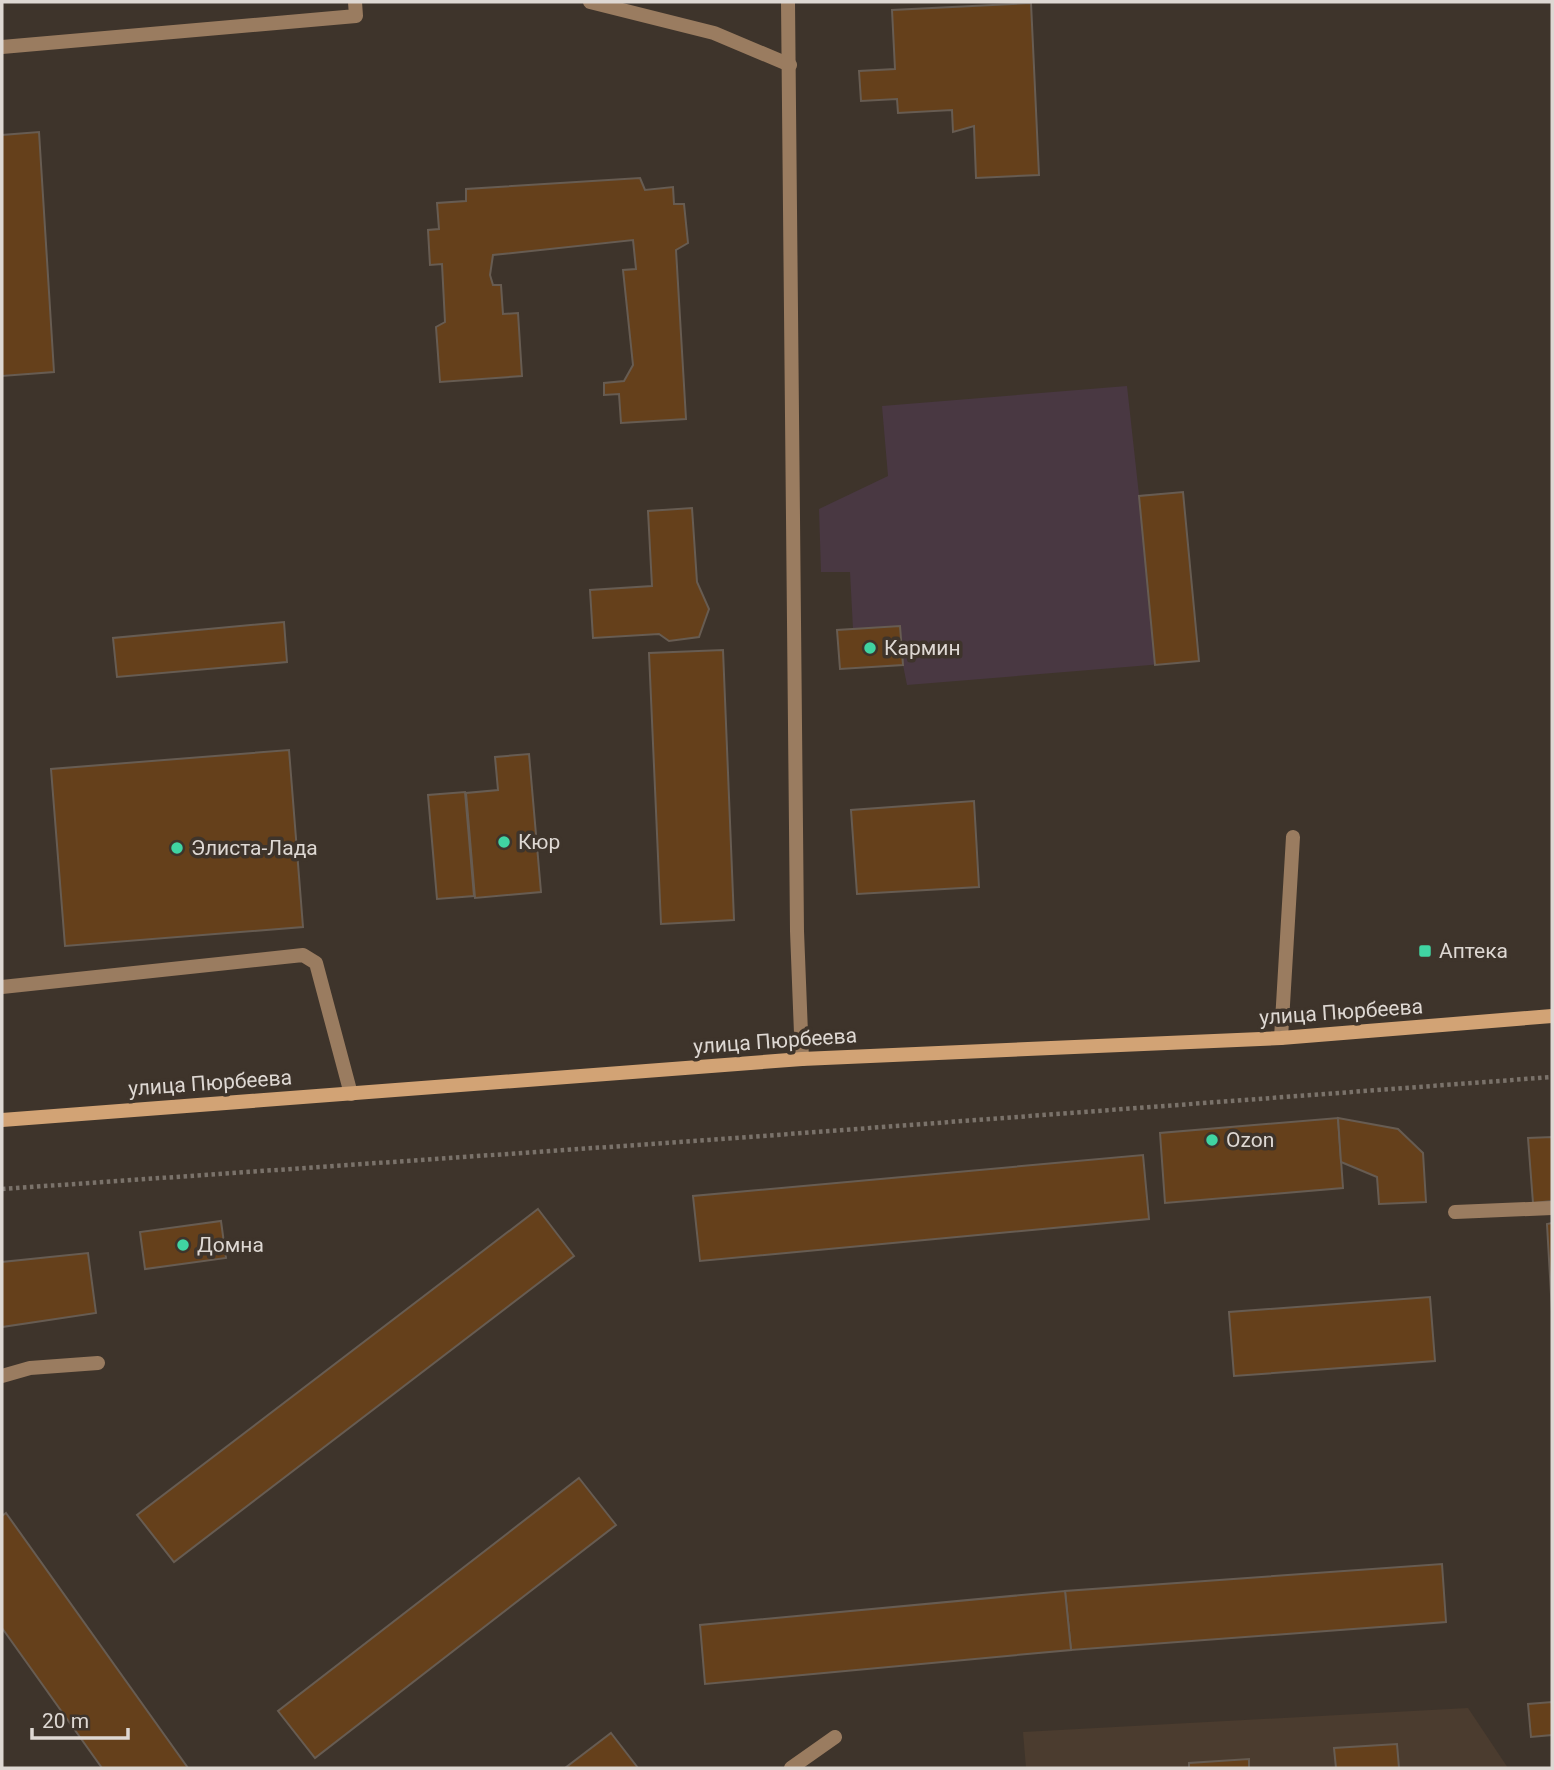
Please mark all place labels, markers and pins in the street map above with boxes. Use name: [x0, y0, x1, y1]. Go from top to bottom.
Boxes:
place label: Кармин: [884, 636, 961, 660]
marker: Кармин: [862, 640, 878, 656]
place label: Кюр: [518, 830, 560, 854]
marker: Кюр: [496, 834, 512, 850]
place label: Элиста-Лада: [191, 836, 318, 860]
marker: Элиста-Лада: [169, 840, 185, 856]
place label: Аптека: [1439, 939, 1508, 963]
marker: Аптека: [1417, 943, 1433, 959]
place label: Ozon: [1226, 1128, 1274, 1152]
marker: Ozon: [1204, 1132, 1220, 1148]
place label: Домна: [197, 1233, 264, 1257]
marker: Домна: [175, 1237, 191, 1253]

